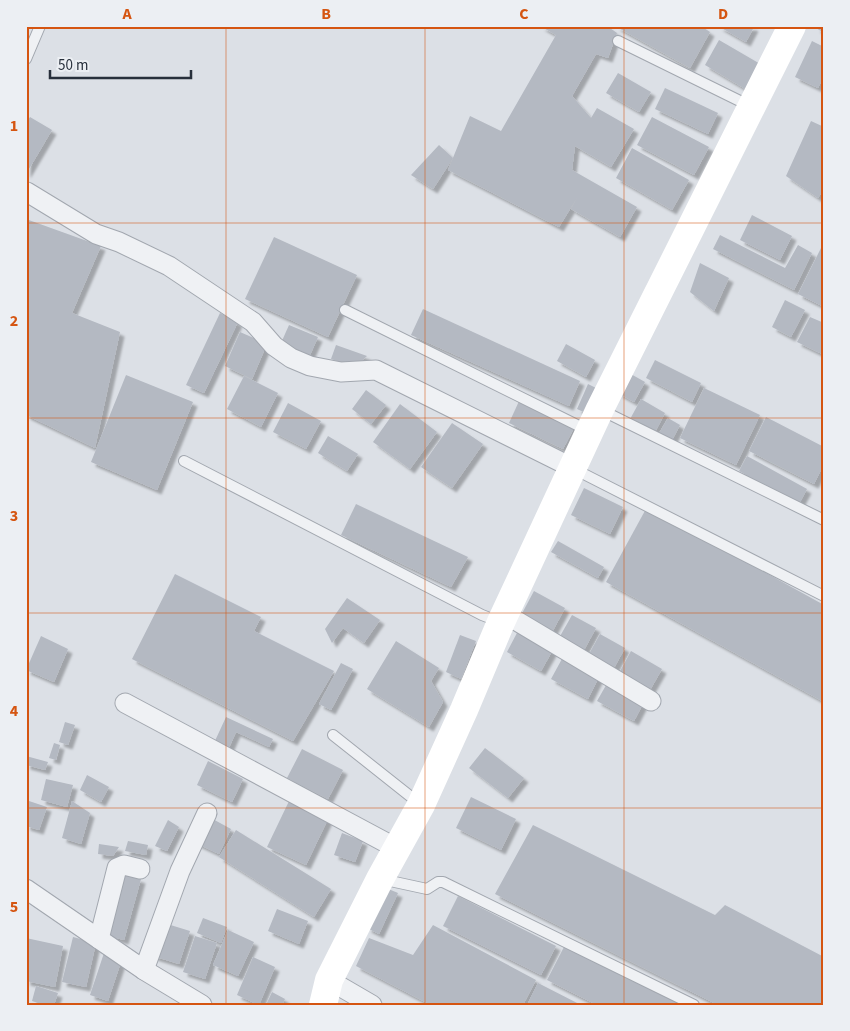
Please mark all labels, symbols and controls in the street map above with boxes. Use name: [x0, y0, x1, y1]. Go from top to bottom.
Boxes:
text: A: [121, 3, 132, 25]
text: B: [321, 3, 331, 25]
text: C: [519, 3, 529, 25]
text: D: [718, 3, 728, 25]
scale bar: [50, 48, 191, 80]
text: 50 m: [58, 55, 88, 76]
text: 1: [10, 115, 18, 137]
text: 2: [10, 310, 18, 332]
text: 3: [10, 505, 18, 527]
text: 4: [10, 700, 19, 722]
text: 5: [10, 896, 18, 918]

